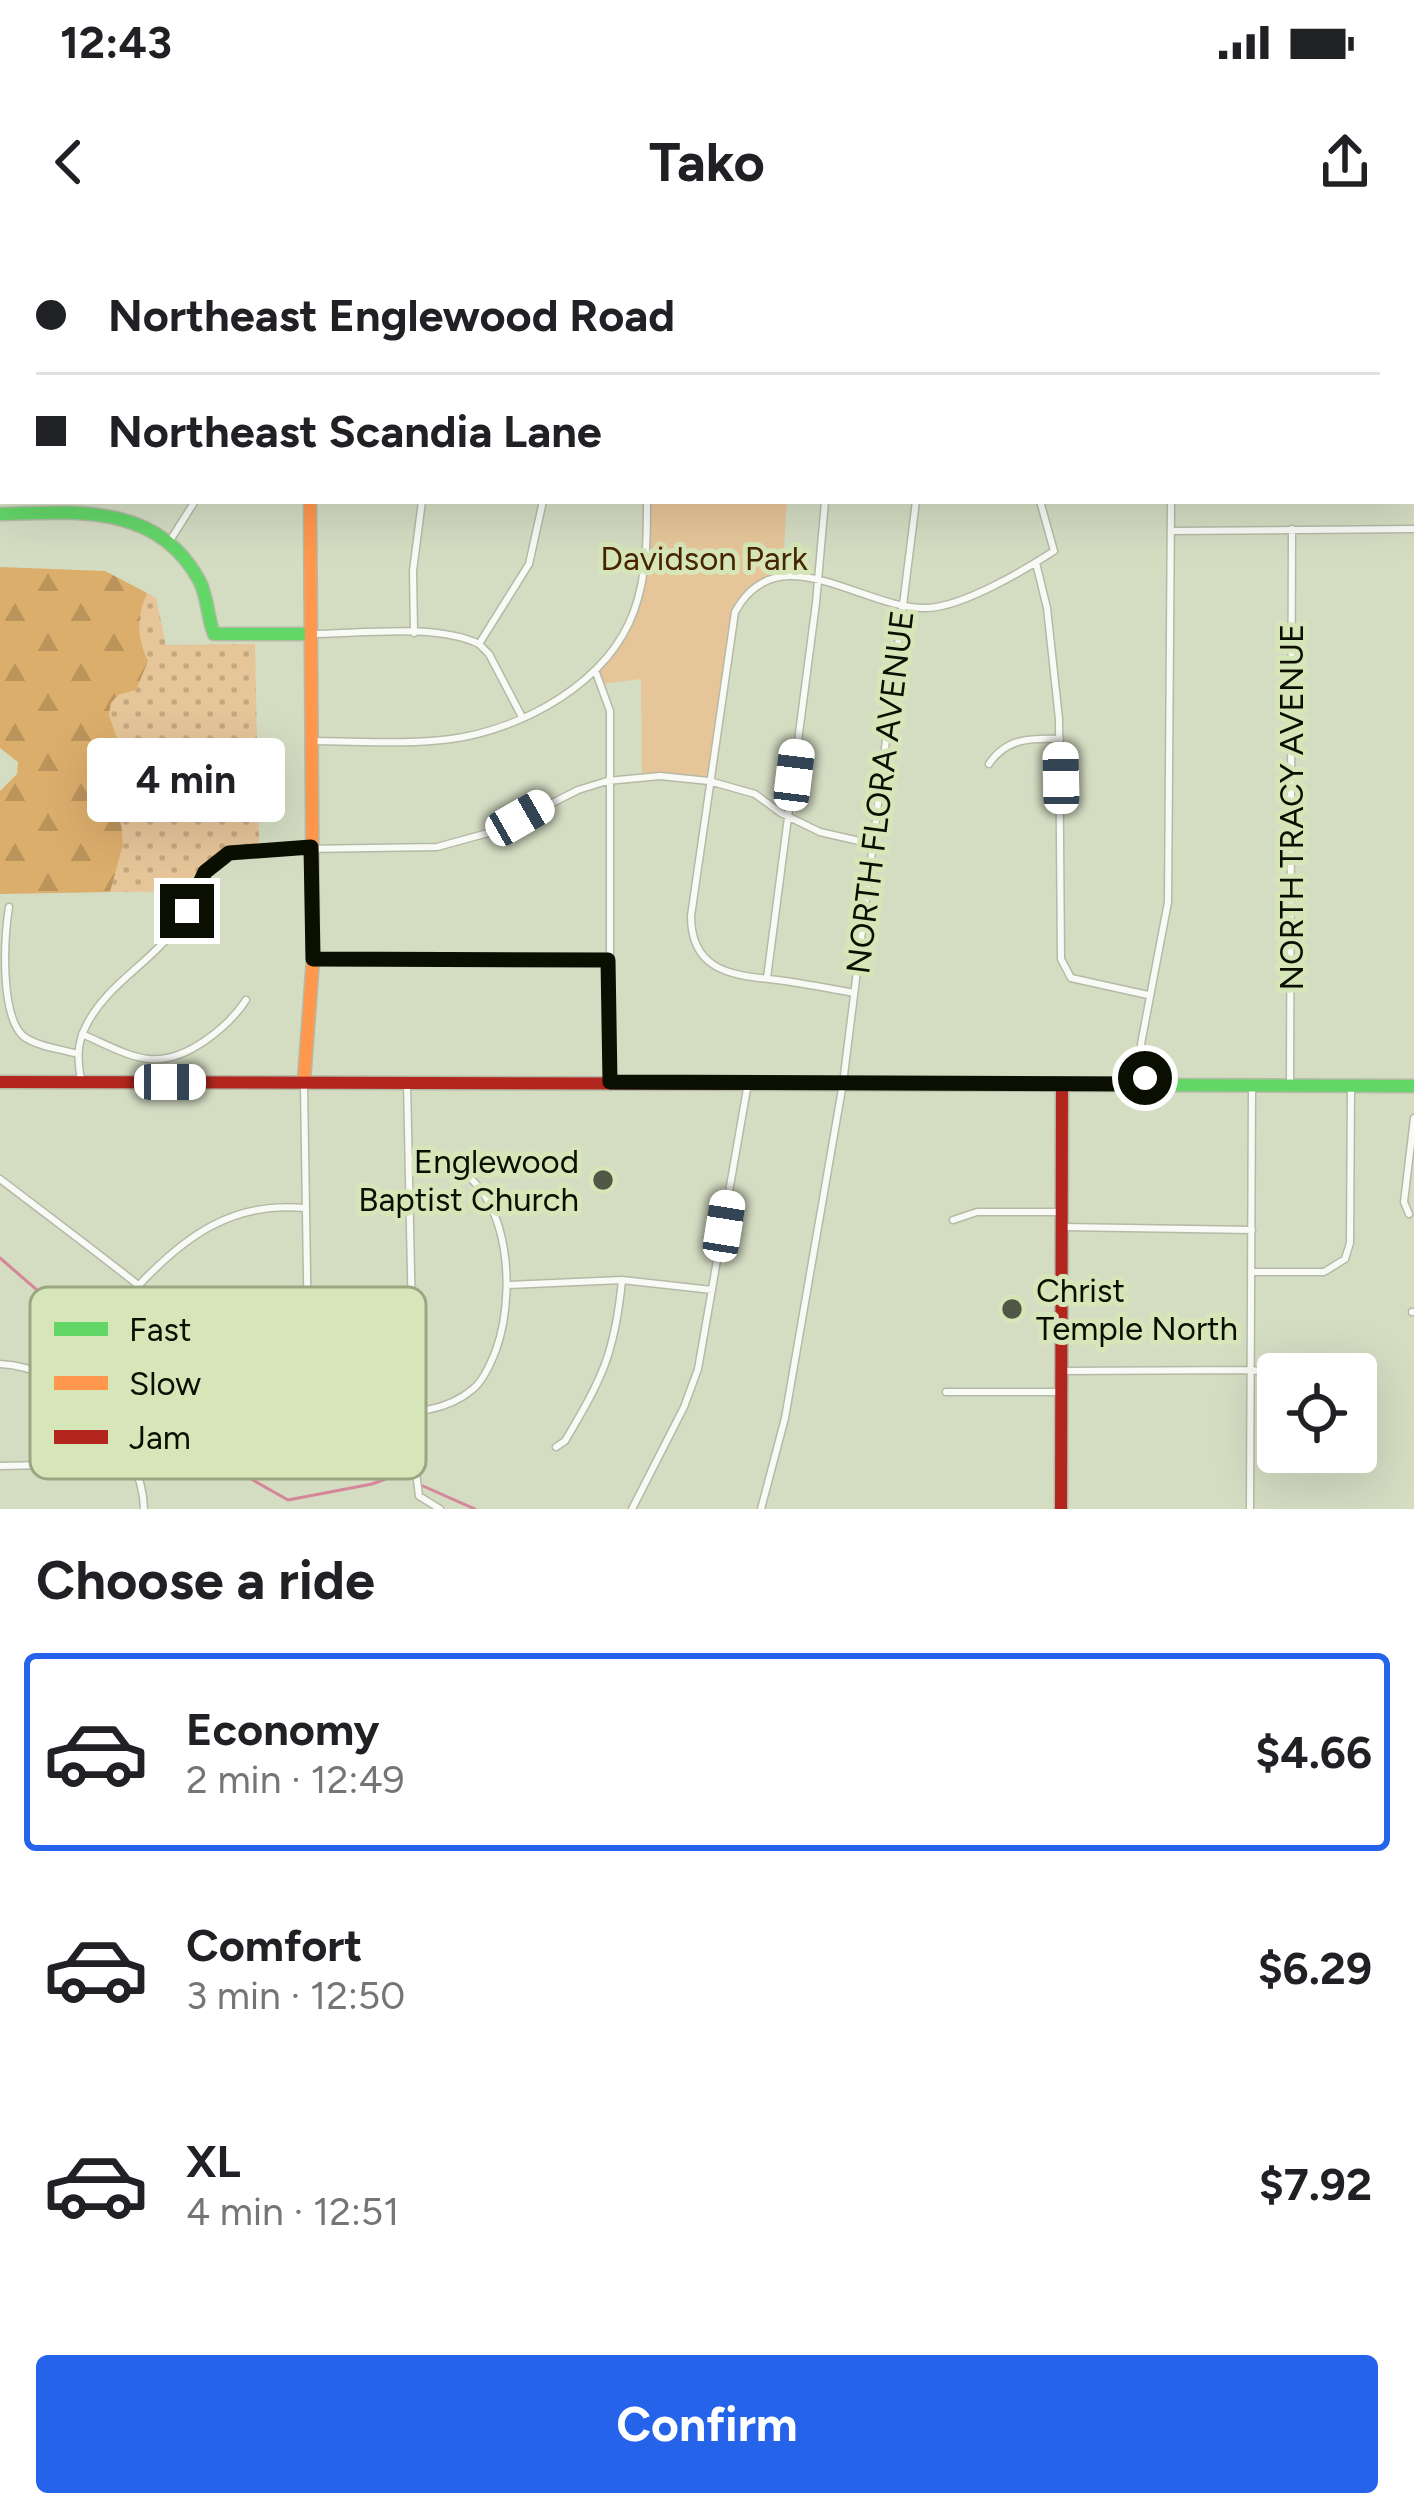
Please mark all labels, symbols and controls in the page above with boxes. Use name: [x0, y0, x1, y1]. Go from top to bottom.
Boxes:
text: 12:43: [60, 15, 172, 69]
icon: back: [36, 129, 102, 195]
icon: share: [1312, 129, 1378, 195]
text: Tako: [649, 130, 765, 195]
text: Northeast Englewood Road: [108, 288, 675, 342]
text: Northeast Scandia Lane: [108, 404, 602, 458]
park label: Davidson Park: [600, 539, 808, 578]
street label: NORTH FLORA AVENUE: [838, 608, 922, 976]
street label: NORTH TRACY AVENUE: [1272, 623, 1311, 991]
callout: 4 min: [88, 737, 286, 821]
car: [772, 737, 816, 813]
car: [1042, 742, 1080, 814]
text: 4 min: [136, 756, 236, 803]
car: [480, 784, 560, 852]
route end: [160, 884, 214, 938]
route start: [1118, 1051, 1172, 1105]
car: [134, 1064, 206, 1100]
place label: Englewood Baptist Church: [358, 1142, 579, 1219]
marker: Englewood Baptist Church: [590, 1167, 616, 1193]
car: [701, 1188, 747, 1264]
place label: Christ Temple North: [1036, 1271, 1238, 1348]
legend: [30, 1287, 426, 1479]
marker: Christ Temple North: [999, 1296, 1025, 1322]
text: Fast: [129, 1310, 191, 1349]
map controls: [1257, 1353, 1377, 1473]
button: locate: [1257, 1353, 1377, 1473]
text: Slow: [129, 1364, 201, 1403]
text: Jam: [129, 1418, 191, 1457]
text: Choose a ride: [36, 1548, 375, 1613]
icon: car: [42, 1698, 150, 1806]
text: Economy: [186, 1702, 379, 1756]
text: $4.66: [1255, 1725, 1372, 1779]
text: 2 min · 12:49: [186, 1756, 405, 1803]
icon: car: [42, 1914, 150, 2022]
text: Comfort: [186, 1918, 362, 1972]
text: $6.29: [1258, 1941, 1372, 1995]
text: 3 min · 12:50: [186, 1972, 405, 2019]
icon: car: [42, 2130, 150, 2238]
text: XL: [186, 2134, 241, 2188]
text: $7.92: [1259, 2157, 1372, 2211]
text: 4 min · 12:51: [186, 2188, 399, 2235]
button: Confirm: [36, 2355, 1378, 2493]

